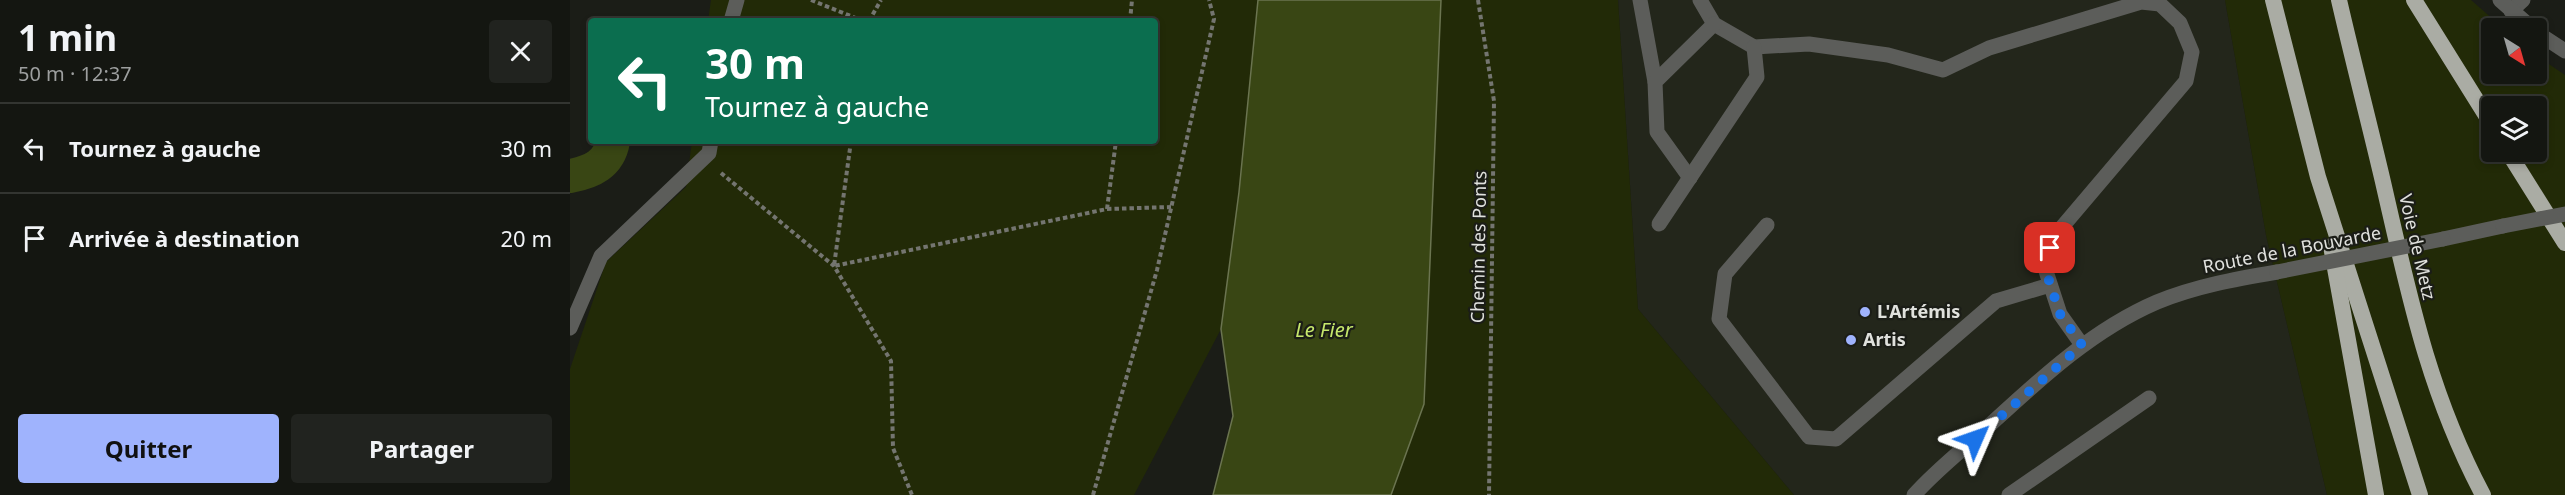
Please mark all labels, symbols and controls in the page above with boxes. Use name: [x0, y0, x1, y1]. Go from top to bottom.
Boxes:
text: 1 min: [18, 13, 117, 62]
north arrow: [2481, 18, 2547, 84]
map controls: [2481, 18, 2547, 162]
button: close: [489, 20, 552, 83]
text: 30 m: [705, 34, 805, 91]
icon: left: [606, 42, 684, 120]
text: 50 m · 12:37: [18, 60, 132, 87]
text: Tournez à gauche: [705, 88, 929, 125]
button: layers: [2481, 96, 2547, 162]
icon: left: [18, 132, 51, 165]
text: Tournez à gauche: [69, 133, 261, 163]
text: 30 m: [501, 133, 552, 163]
street label: Chemin des Ponts: [1465, 171, 1491, 323]
street label: Voie de Metz: [2394, 191, 2442, 302]
street label: Route de la Bouvarde: [2201, 220, 2383, 278]
icon: arrive: [18, 222, 51, 255]
pin: [2024, 222, 2075, 273]
text: Arrivée à destination: [69, 223, 300, 253]
text: 20 m: [501, 223, 552, 253]
icon: arrive: [2033, 231, 2066, 264]
place label: L'Artémis: [1877, 299, 1960, 323]
marker: L'Artémis: [1858, 305, 1872, 319]
water label: Le Fier: [1295, 316, 1354, 343]
place label: Artis: [1863, 327, 1906, 351]
marker: Artis: [1844, 333, 1858, 347]
position arrow: [1943, 407, 2007, 471]
button: Quitter: [18, 414, 279, 483]
button: Partager: [291, 414, 552, 483]

